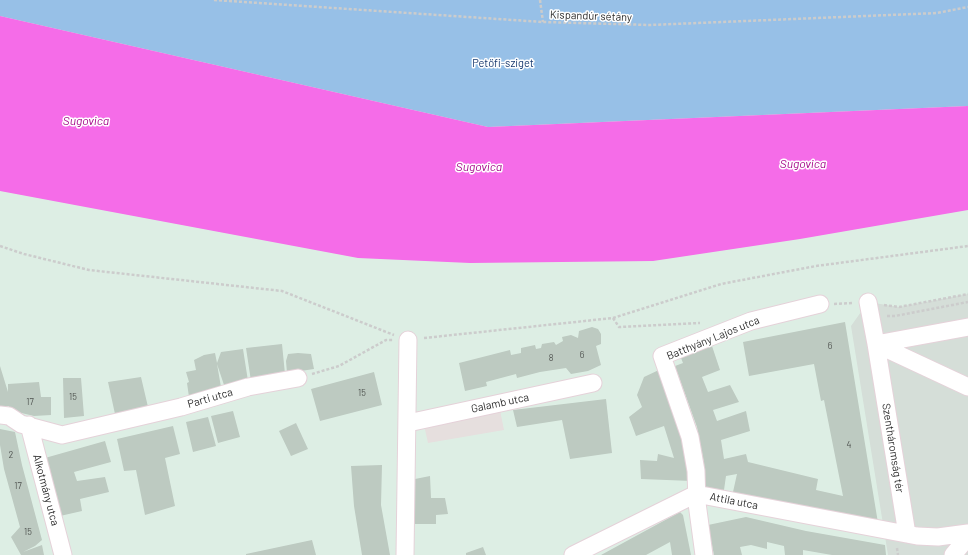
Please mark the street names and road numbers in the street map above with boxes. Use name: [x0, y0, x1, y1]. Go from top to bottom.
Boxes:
street label: Kispandúr sétány: [550, 8, 632, 24]
street label: Batthyány Lajos utca: [665, 313, 761, 363]
street label: Parti utca: [186, 385, 234, 411]
street label: Galamb utca: [470, 390, 530, 416]
street label: Szentháromság tér: [879, 402, 907, 494]
street label: Alkotmány utca: [30, 453, 62, 527]
street label: Attila utca: [709, 490, 759, 512]

